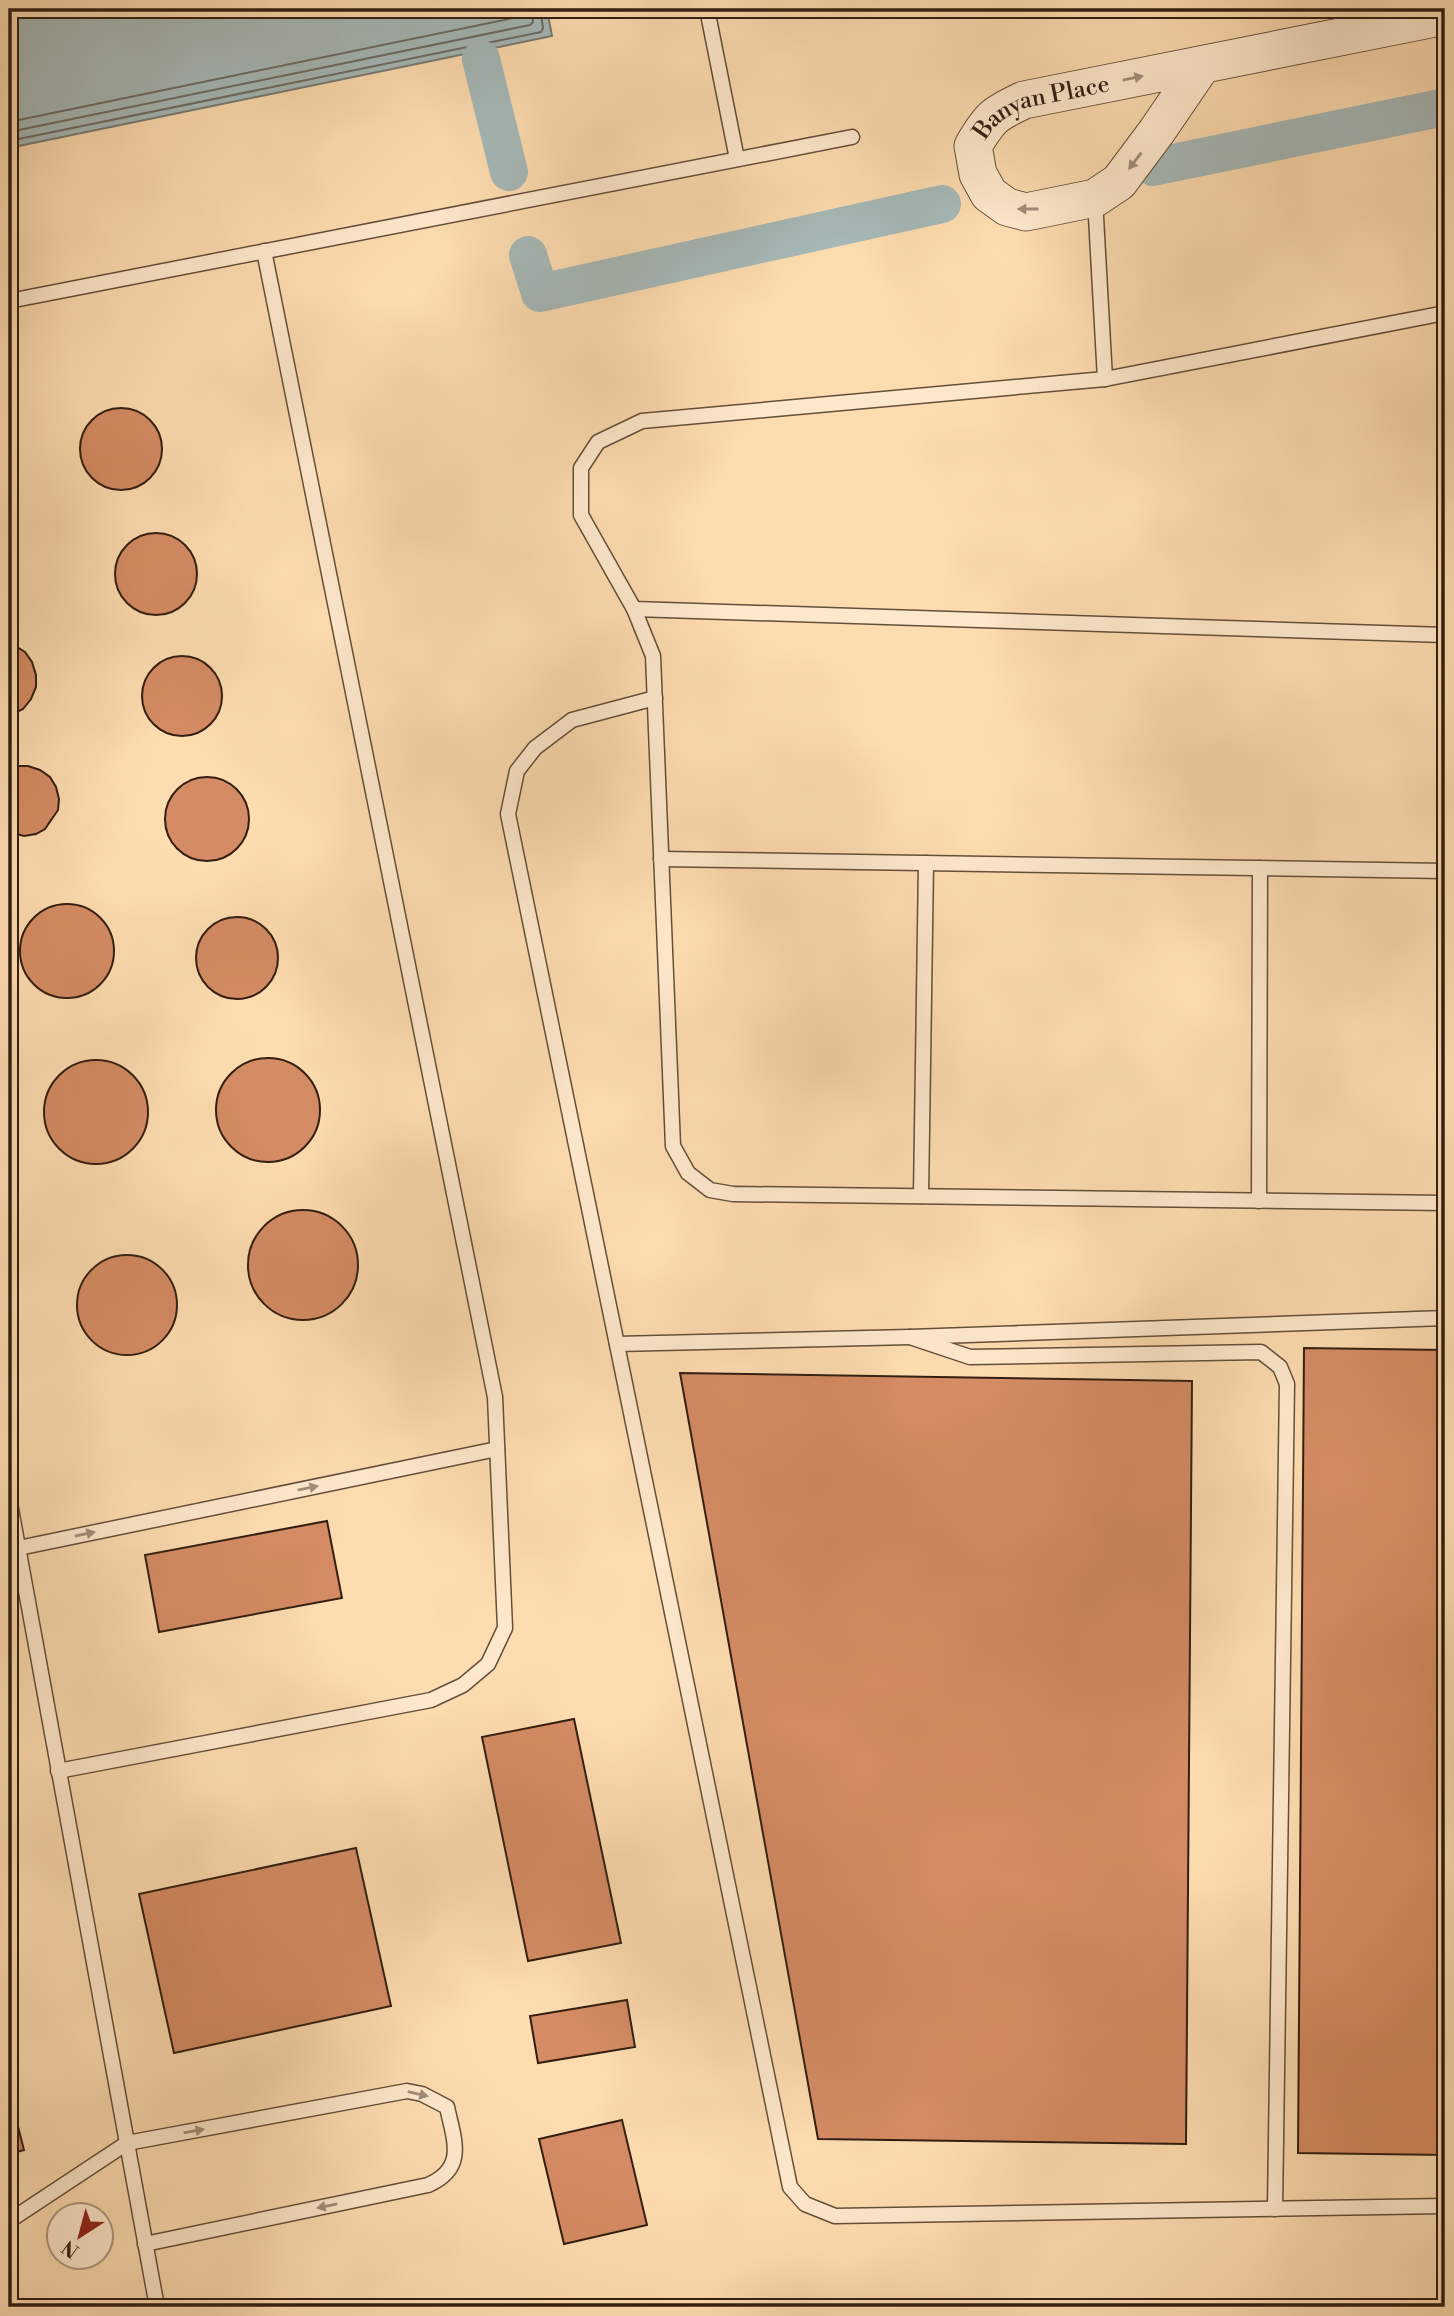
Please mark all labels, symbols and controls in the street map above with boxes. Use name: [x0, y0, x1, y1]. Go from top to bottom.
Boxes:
street label: Banyan Place: [966, 69, 1112, 146]
one-way arrow: [1122, 73, 1144, 84]
one-way arrow: [1128, 152, 1142, 170]
one-way arrow: [1017, 203, 1039, 215]
one-way arrow: [297, 1483, 319, 1494]
one-way arrow: [74, 1529, 96, 1540]
one-way arrow: [407, 2089, 429, 2100]
one-way arrow: [183, 2125, 205, 2136]
north arrow: [46, 2200, 116, 2270]
one-way arrow: [316, 2200, 338, 2211]
text: N: [57, 2235, 84, 2263]

